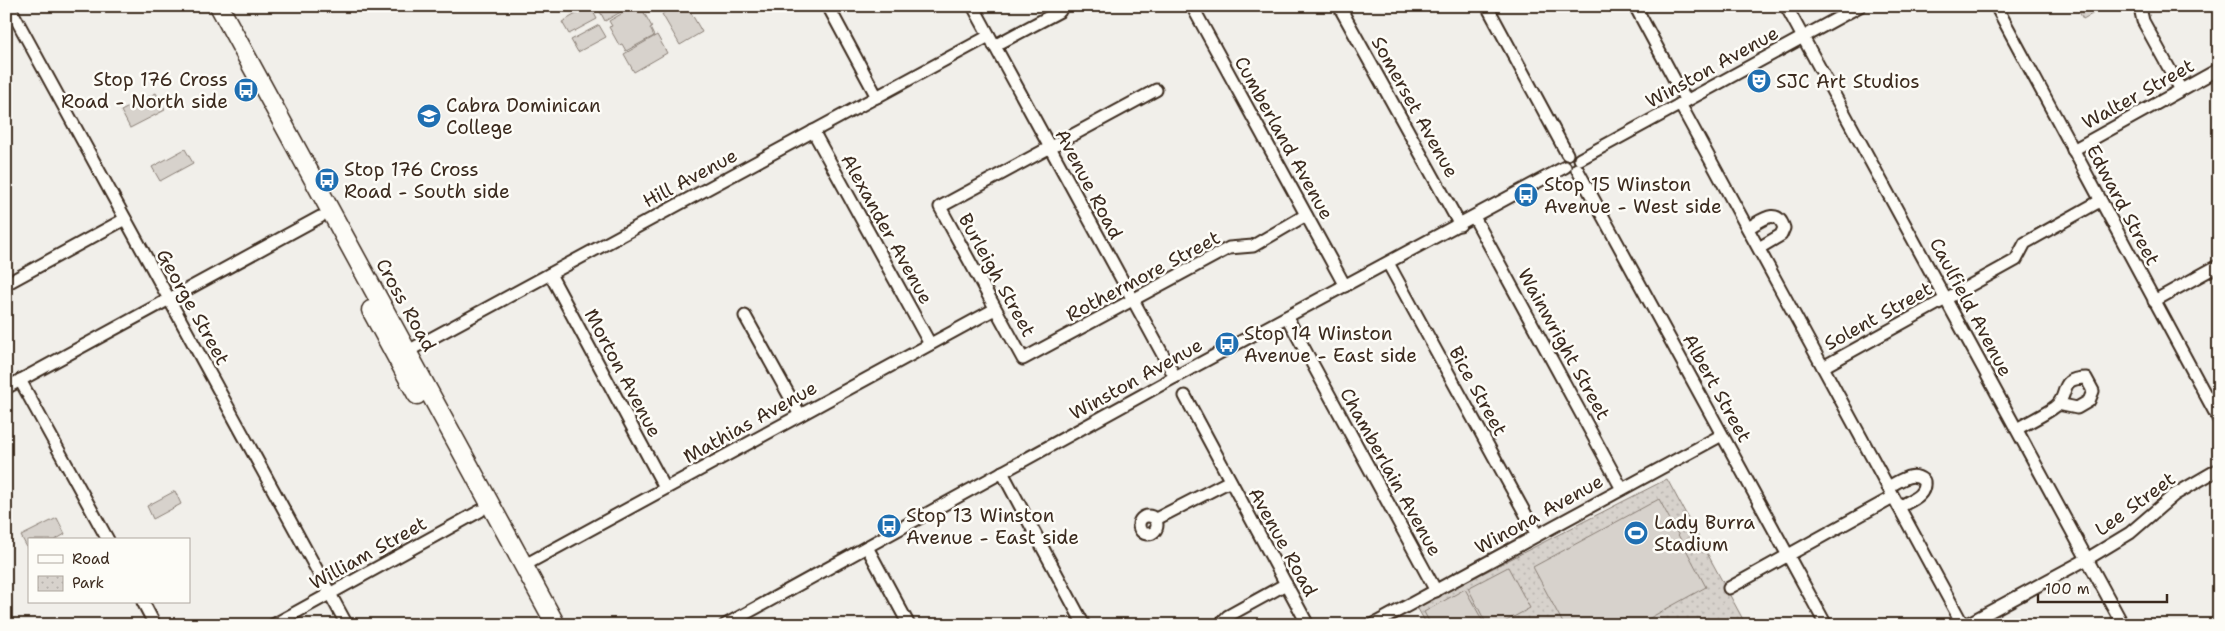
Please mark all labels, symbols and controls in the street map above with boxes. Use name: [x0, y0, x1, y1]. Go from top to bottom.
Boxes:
street label: Winston Avenue: [1641, 20, 1783, 114]
street label: Somerset Avenue: [1366, 32, 1464, 182]
street label: Cumberland Avenue: [1229, 52, 1339, 224]
street label: Walter Street: [2078, 53, 2198, 135]
place label: Stop 176 Cross Road - North side: [61, 67, 228, 114]
theatre icon: SJC Art Studios: [1746, 68, 1772, 94]
place label: SJC Art Studios: [1776, 69, 1920, 94]
bus stop icon: Stop 176 Cross Road - North side: [233, 77, 259, 103]
place label: Cabra Dominican College: [446, 93, 601, 140]
school or university icon: Cabra Dominican College: [416, 103, 442, 129]
street label: Avenue Road: [1050, 125, 1128, 243]
street label: Edward Street: [2081, 140, 2165, 270]
street label: Hill Avenue: [638, 143, 742, 213]
street label: Alexander Avenue: [835, 149, 939, 309]
place label: Stop 176 Cross Road - South side: [344, 157, 510, 204]
bus stop icon: Stop 176 Cross Road - South side: [314, 167, 340, 193]
place label: Stop 15 Winston Avenue - West side: [1544, 172, 1722, 219]
bus stop icon: Stop 15 Winston Avenue - West side: [1513, 182, 1539, 208]
street label: Burleigh Street: [953, 209, 1041, 341]
street label: Rothermore Street: [1062, 225, 1224, 327]
street label: Caulfield Avenue: [1924, 233, 2018, 381]
street label: George Street: [151, 245, 235, 369]
street label: Cross Road: [370, 254, 442, 356]
street label: Wainwright Street: [1512, 264, 1616, 424]
street label: Solent Street: [1819, 276, 1937, 356]
street label: Morton Avenue: [579, 304, 667, 442]
place label: Stop 14 Winston Avenue - East side: [1244, 321, 1417, 368]
street label: Albert Street: [1677, 329, 1757, 447]
bus stop icon: Stop 14 Winston Avenue - East side: [1214, 331, 1240, 357]
street label: Winston Avenue: [1065, 332, 1207, 426]
street label: Bice Street: [1443, 342, 1513, 440]
street label: Mathias Avenue: [679, 375, 821, 469]
street label: Chamberlain Avenue: [1334, 383, 1448, 561]
street label: Lee Street: [2090, 466, 2180, 542]
street label: Winona Avenue: [1470, 468, 1608, 560]
street label: Avenue Road: [1243, 483, 1323, 601]
place label: Stop 13 Winston Avenue - East side: [906, 503, 1079, 550]
street label: William Street: [305, 510, 431, 596]
place label: Lady Burra Stadium: [1654, 510, 1755, 557]
bus stop icon: Stop 13 Winston Avenue - East side: [876, 513, 902, 539]
sports icon: Lady Burra Stadium: [1623, 520, 1649, 546]
legend: [28, 538, 190, 604]
text: Road: [72, 549, 110, 569]
scale bar: [2038, 571, 2166, 603]
text: Park: [72, 573, 104, 593]
text: 100 m: [2045, 579, 2090, 599]

